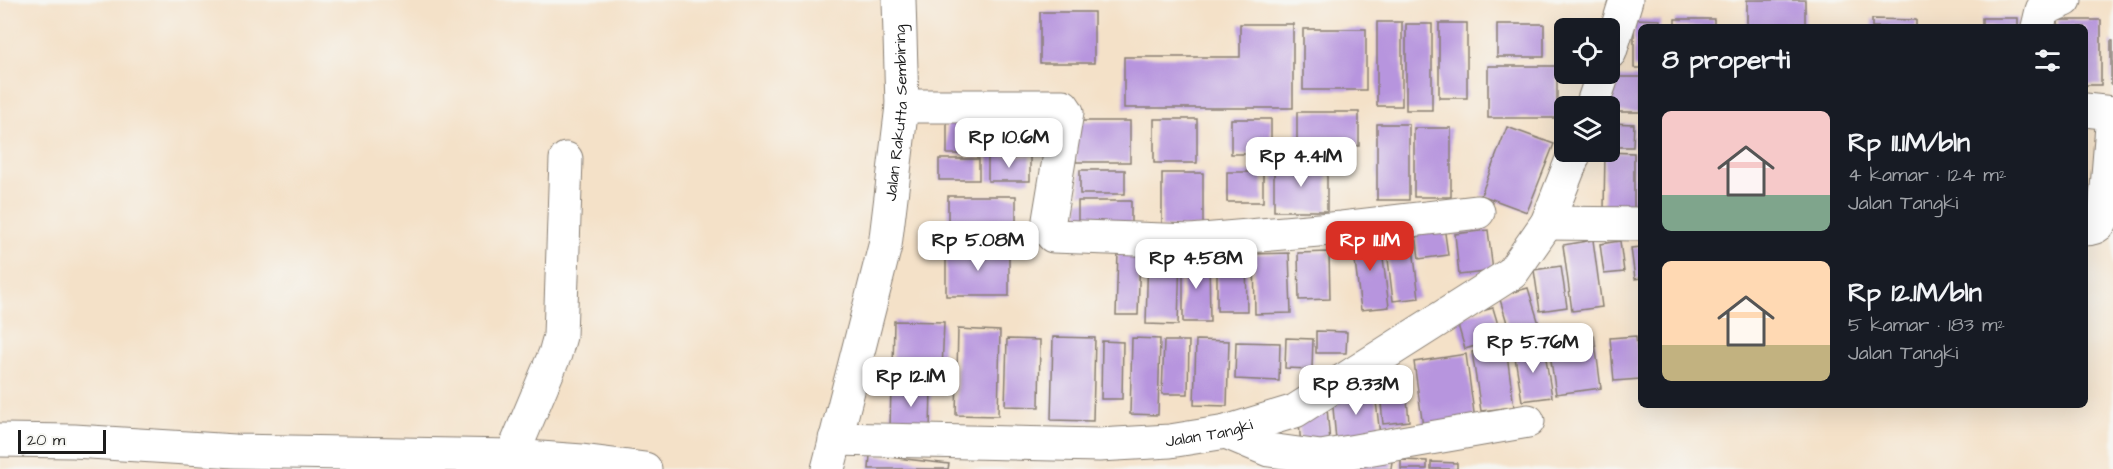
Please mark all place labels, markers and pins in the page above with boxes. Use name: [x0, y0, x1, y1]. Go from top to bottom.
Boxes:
pin: Rp 10.6M: [947, 118, 1071, 169]
pin: Rp 4.41M: [1239, 137, 1363, 188]
pin: Rp 5.08M: [916, 221, 1040, 272]
pin: Rp 11.1M: [1308, 221, 1432, 272]
pin: Rp 4.58M: [1134, 239, 1258, 290]
pin: Rp 5.76M: [1471, 323, 1595, 374]
pin: Rp 12.1M: [849, 357, 973, 408]
pin: Rp 8.33M: [1294, 365, 1418, 416]

